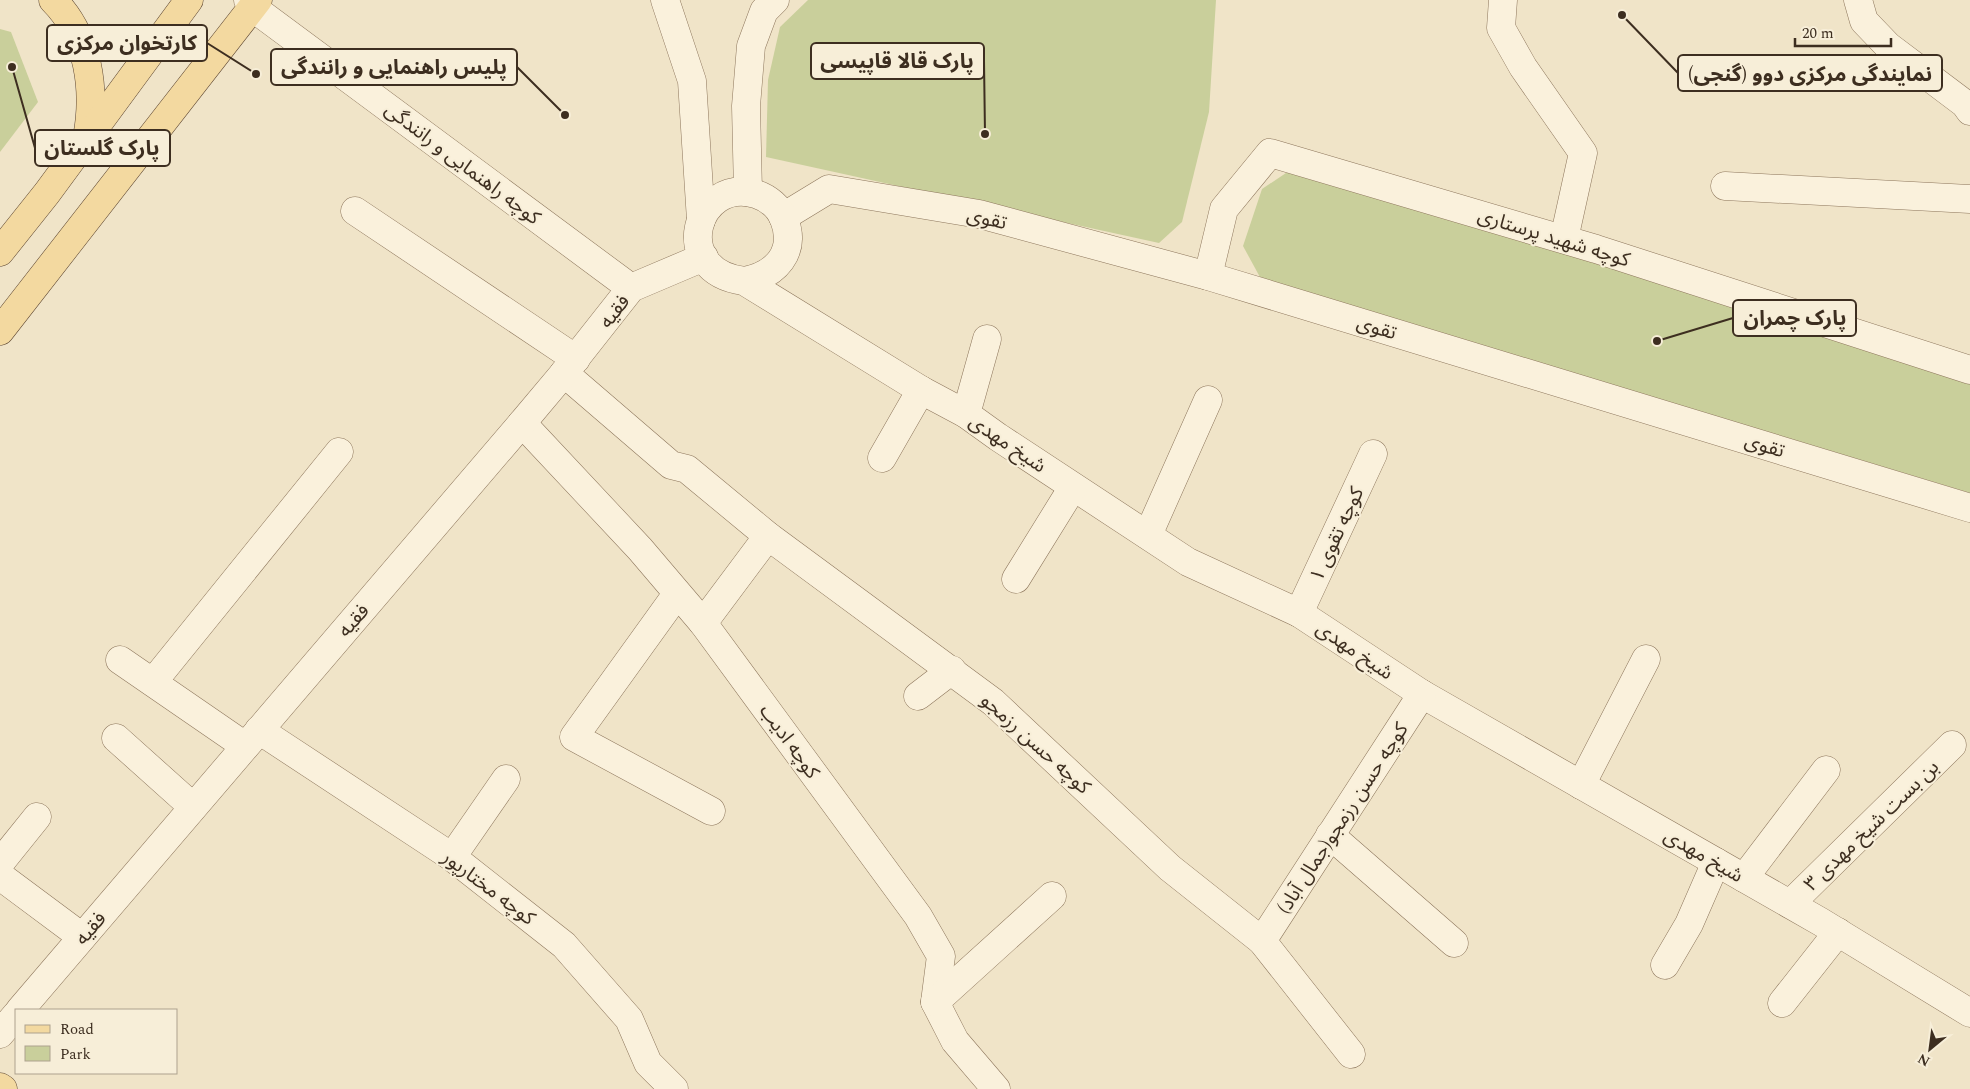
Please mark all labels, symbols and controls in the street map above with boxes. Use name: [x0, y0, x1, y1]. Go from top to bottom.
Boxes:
scale bar: [1795, 15, 1891, 47]
text: 20 m: [1802, 22, 1834, 45]
callout: کارتخوان مرکزی: [47, 25, 207, 61]
text: کارتخوان مرکزی: [57, 28, 197, 60]
callout: پارک قالا قاپیسی: [811, 43, 984, 79]
text: پارک قالا قاپیسی: [820, 46, 974, 78]
callout: پلیس راهنمایی و رانندگی: [271, 49, 517, 85]
text: پلیس راهنمایی و رانندگی: [281, 52, 507, 84]
callout: نمایندگی مرکزی دوو (گنجی): [1678, 55, 1942, 91]
text: نمایندگی مرکزی دوو (گنجی): [1688, 59, 1932, 91]
street label: کوچه راهنمایی و رانندگی: [378, 95, 547, 233]
callout: پارک گلستان: [35, 130, 170, 166]
text: پارک گلستان: [44, 133, 160, 165]
street label: تقوی: [964, 200, 1010, 238]
street label: کوچه شهید پرستاری: [1474, 201, 1634, 276]
street label: فقیه: [592, 288, 638, 335]
callout: پارک چمران: [1733, 300, 1856, 336]
text: پارک چمران: [1744, 303, 1846, 335]
street label: تقوی: [1353, 308, 1401, 348]
street label: شیخ مهدی: [963, 407, 1052, 481]
street label: تقوی: [1741, 426, 1789, 466]
street label: کوچه تقوی ۱: [1302, 482, 1372, 587]
street label: فقیه: [331, 597, 377, 644]
street label: شیخ مهدی: [1310, 614, 1399, 688]
street label: کوچه حسن رزمجو: [974, 686, 1098, 802]
street label: کوچه ادیب: [752, 698, 827, 786]
street label: کوچه حسن رزمجو(جمال آباد): [1270, 716, 1416, 920]
street label: بن بست شیخ مهدی ۳: [1797, 753, 1946, 898]
street label: شیخ مهدی: [1658, 821, 1749, 891]
street label: کوچه مختارپور: [435, 842, 542, 933]
street label: فقیه: [68, 905, 114, 952]
legend: [15, 1009, 178, 1074]
text: Road: [60, 1018, 94, 1041]
north arrow: [1905, 1024, 1955, 1074]
text: Park: [60, 1043, 91, 1066]
text: N: [1914, 1048, 1934, 1072]

